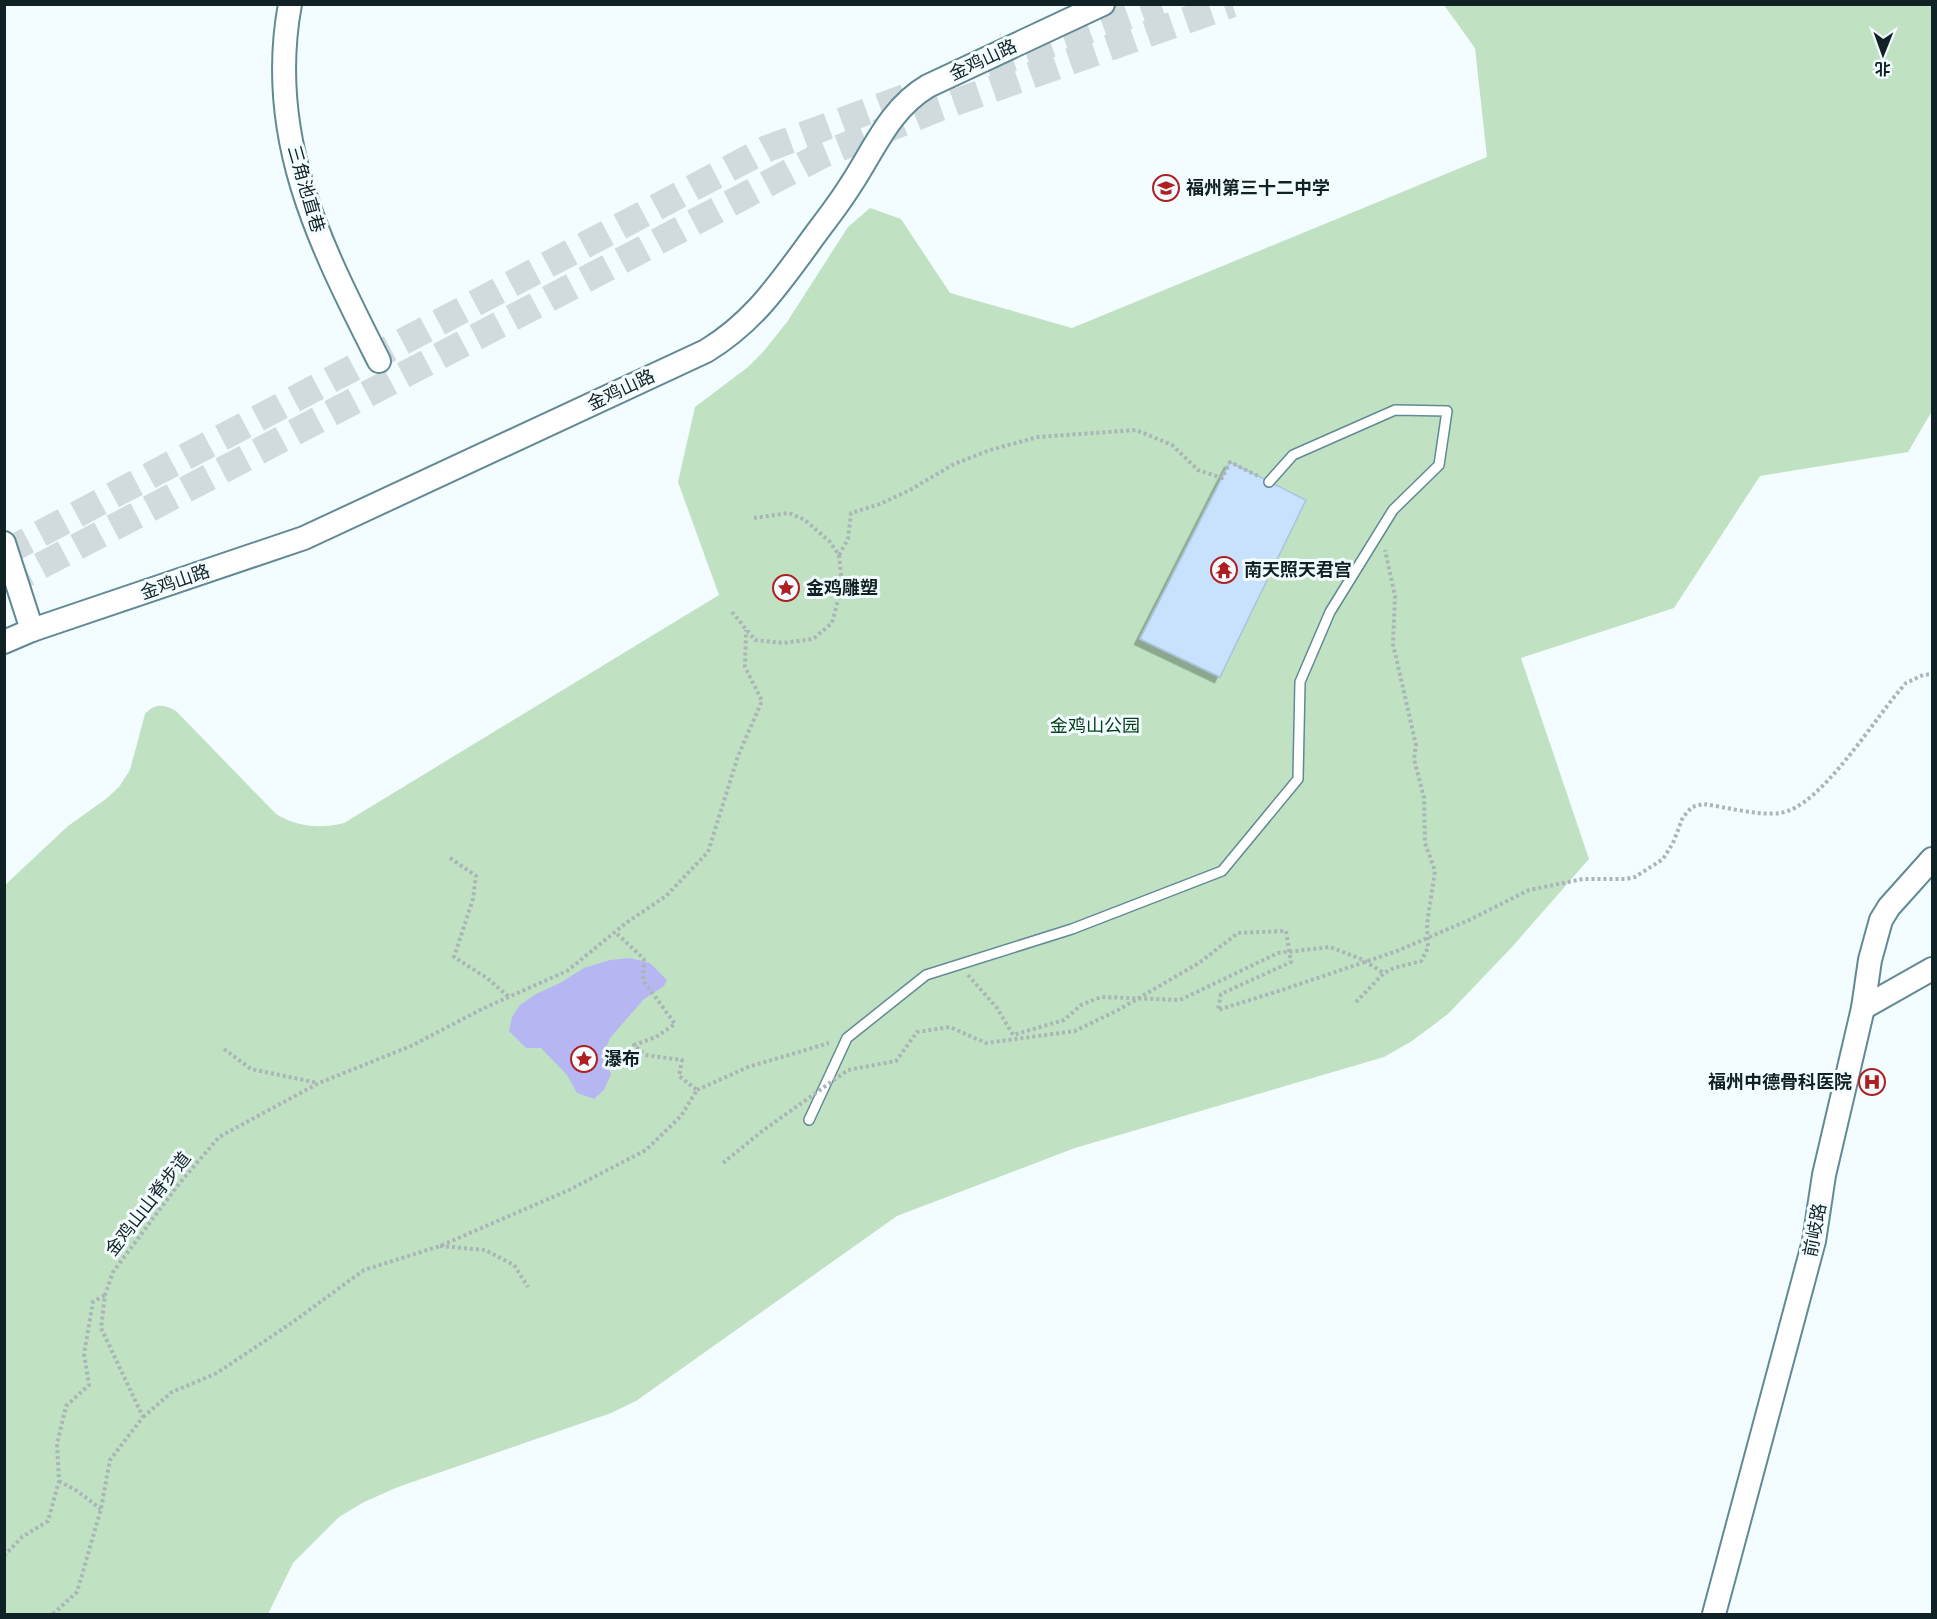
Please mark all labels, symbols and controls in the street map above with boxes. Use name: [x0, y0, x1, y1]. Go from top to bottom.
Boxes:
north arrow: [1853, 24, 1913, 84]
street label: 金鸡山路: [946, 36, 1020, 84]
text: 北: [1875, 60, 1891, 77]
street label: 三角池直巷: [284, 143, 328, 235]
school or university icon: 福州第三十二中学: [1151, 173, 1181, 203]
place label: 福州第三十二中学: [1186, 178, 1330, 198]
street label: 金鸡山路: [584, 366, 658, 414]
temple icon: 南天照天君宫: [1209, 555, 1239, 585]
place label: 南天照天君宫: [1244, 560, 1352, 580]
street label: 金鸡山路: [138, 561, 212, 603]
place icon: 金鸡雕塑: [771, 573, 801, 603]
place label: 金鸡雕塑: [806, 578, 878, 598]
park label: 金鸡山公园: [1050, 716, 1140, 736]
place icon: 瀑布: [569, 1044, 599, 1074]
place label: 瀑布: [604, 1049, 640, 1069]
hospital icon: 福州中德骨科医院: [1857, 1067, 1887, 1097]
place label: 福州中德骨科医院: [1708, 1072, 1852, 1092]
street label: 金鸡山山脊步道: [101, 1148, 195, 1260]
street label: 前岐路: [1800, 1202, 1830, 1258]

